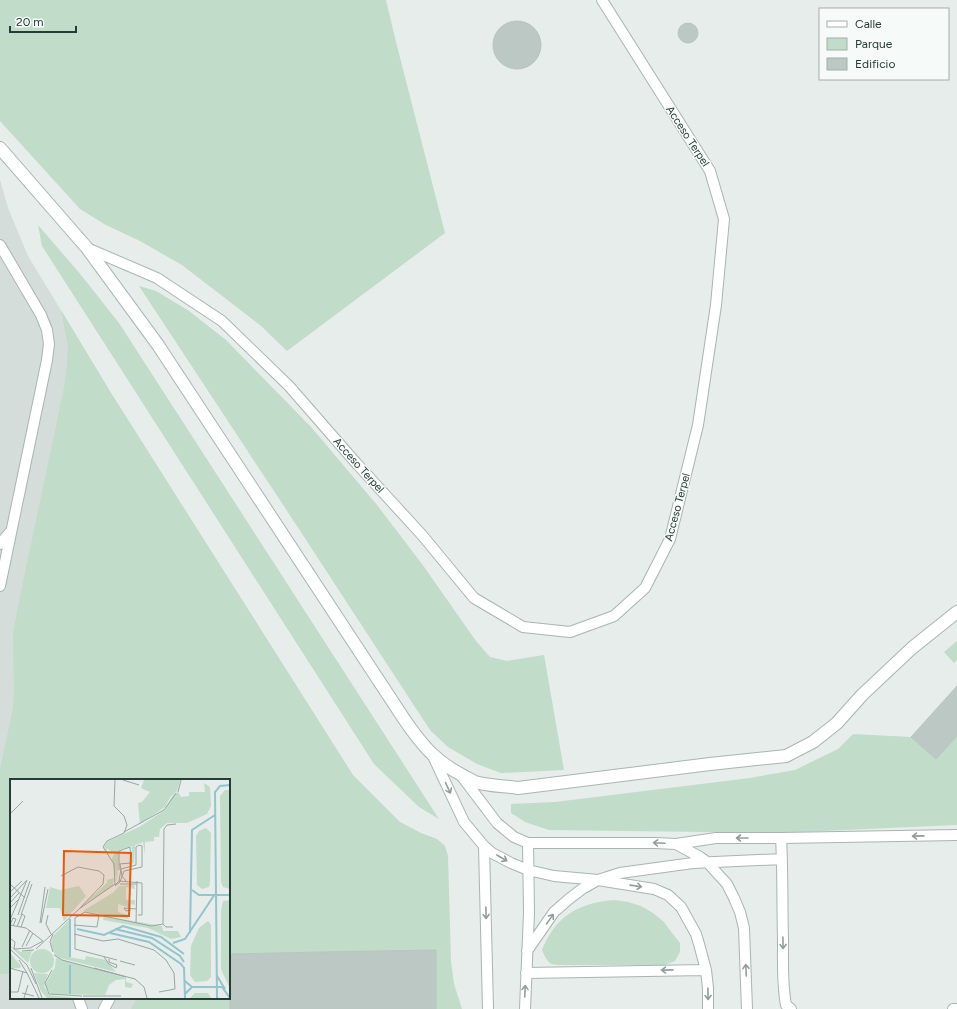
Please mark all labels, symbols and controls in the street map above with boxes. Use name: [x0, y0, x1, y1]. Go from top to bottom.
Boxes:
scale bar: [10, 8, 76, 34]
legend: [819, 8, 949, 80]
text: 20 m: [16, 15, 44, 29]
text: Calle: [855, 17, 882, 31]
text: Parque: [855, 37, 893, 51]
text: Edificio: [855, 57, 895, 71]
street label: Acceso Terpel: [663, 104, 712, 169]
street label: Acceso Terpel: [331, 435, 387, 496]
street label: Acceso Terpel: [662, 472, 693, 542]
inset map: [10, 779, 230, 999]
one-way arrow: [445, 782, 452, 794]
one-way arrow: [912, 832, 925, 839]
one-way arrow: [736, 834, 749, 842]
one-way arrow: [653, 840, 666, 847]
one-way arrow: [496, 855, 508, 863]
one-way arrow: [629, 882, 642, 890]
one-way arrow: [482, 906, 490, 919]
one-way arrow: [546, 914, 554, 925]
one-way arrow: [779, 936, 787, 949]
one-way arrow: [742, 964, 750, 977]
one-way arrow: [661, 966, 674, 974]
one-way arrow: [521, 985, 529, 998]
one-way arrow: [704, 987, 712, 1000]

